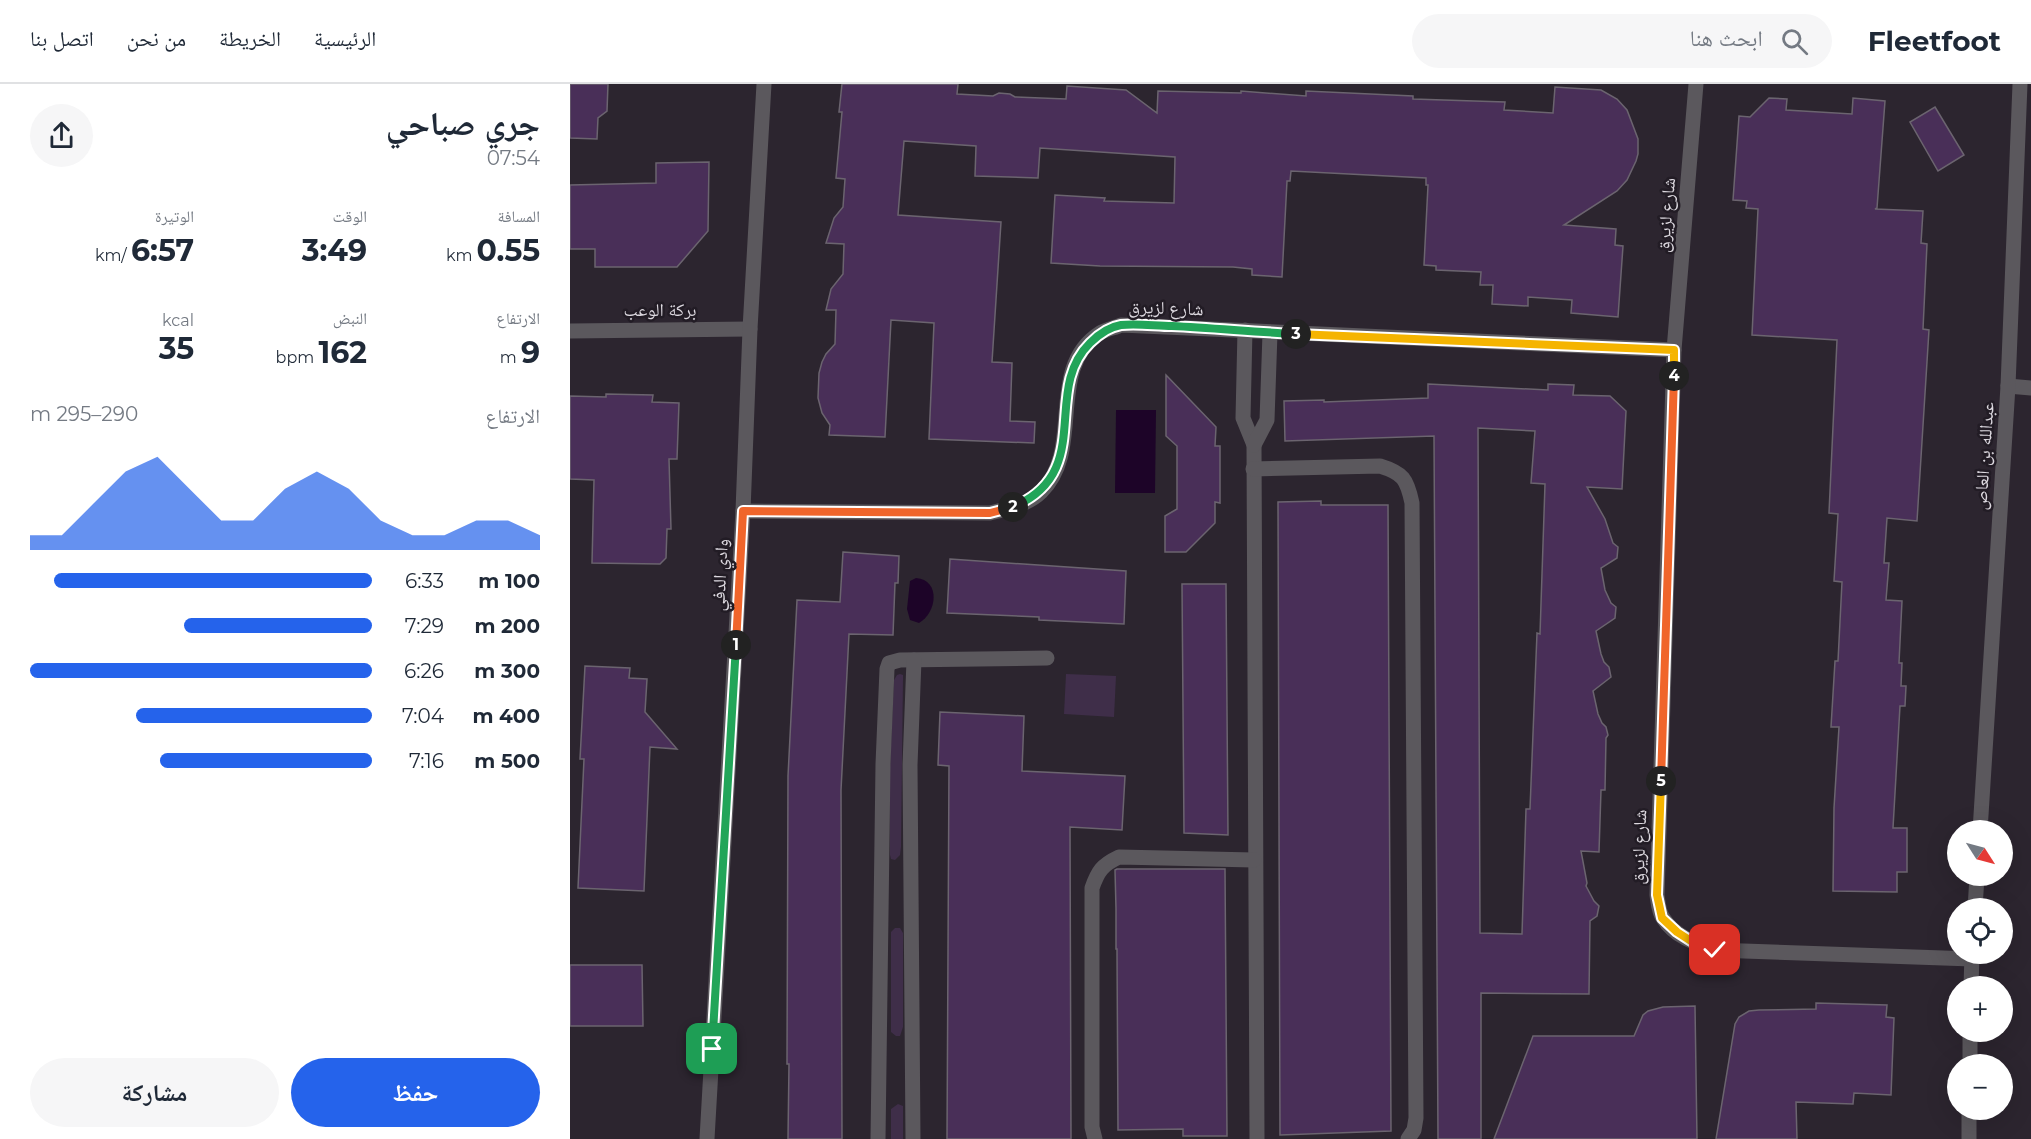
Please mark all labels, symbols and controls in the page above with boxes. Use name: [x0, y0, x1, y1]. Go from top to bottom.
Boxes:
search box: [1412, 14, 1832, 68]
text: Fleetfoot: [1868, 24, 2001, 58]
text: ابحث هنا: [1690, 25, 1763, 52]
icon: search: [1778, 25, 1811, 58]
text: اتصل بنا: [30, 26, 94, 51]
text: من نحن: [127, 26, 186, 51]
text: الخريطة: [219, 26, 281, 51]
text: الرئيسية: [314, 26, 376, 51]
text: جري صباحي: [386, 103, 540, 143]
button: share: [30, 104, 93, 167]
text: 07:54: [487, 146, 540, 170]
street label: شارع لزيرق: [1652, 177, 1680, 253]
text: الوتيرة: [155, 207, 194, 226]
text: الوقت: [333, 207, 367, 226]
text: المسافة: [498, 207, 540, 226]
text: 6:57: [131, 232, 194, 269]
text: 3:49: [302, 232, 367, 269]
text: 0.55: [477, 232, 540, 269]
text: /km: [95, 246, 131, 265]
text: km: [446, 246, 477, 265]
street label: شارع لزيرق: [1128, 296, 1204, 320]
street label: بركة الوعب: [624, 299, 696, 321]
text: النبض: [333, 309, 367, 328]
text: الارتفاع: [496, 309, 540, 328]
text: kcal: [162, 311, 194, 330]
pin: 3: [1281, 319, 1311, 349]
text: 3: [1291, 324, 1301, 343]
text: 35: [159, 330, 194, 367]
text: 162: [318, 334, 367, 371]
text: 9: [521, 334, 540, 371]
text: bpm: [276, 348, 318, 367]
text: m: [500, 348, 521, 367]
pin: 4: [1659, 361, 1689, 391]
text: 4: [1668, 366, 1680, 385]
street label: عبدالله بن العاص: [1969, 401, 1999, 511]
text: 290–295 m: [30, 402, 138, 426]
text: الارتفاع: [485, 404, 540, 428]
pin: 2: [998, 492, 1028, 522]
text: 2: [1008, 497, 1018, 516]
street label: وادي الدفي: [707, 538, 736, 612]
text: 6:33: [405, 569, 444, 593]
text: 100 m: [478, 569, 540, 593]
text: 7:29: [405, 614, 444, 638]
text: 200 m: [474, 614, 540, 638]
pin: 1: [721, 630, 751, 660]
text: 1: [733, 635, 739, 654]
text: 6:26: [404, 659, 444, 683]
text: 300 m: [474, 659, 540, 683]
text: 7:04: [402, 704, 444, 728]
text: 400 m: [472, 704, 540, 728]
text: 7:16: [409, 749, 444, 773]
text: 500 m: [474, 749, 540, 773]
pin: 5: [1646, 766, 1676, 796]
text: 5: [1656, 771, 1666, 790]
street label: شارع لزيرق: [1627, 809, 1651, 885]
north arrow: [1947, 820, 2013, 886]
map controls: [1947, 820, 2013, 1120]
button: locate: [1947, 898, 2013, 964]
pin: [1689, 924, 1740, 975]
icon: check: [1698, 933, 1731, 966]
button: +: [1947, 976, 2013, 1042]
pin: [686, 1023, 737, 1074]
icon: arrive: [695, 1032, 728, 1065]
button: −: [1947, 1054, 2013, 1120]
button: مشاركة: [30, 1058, 279, 1127]
button: حفظ: [291, 1058, 540, 1127]

